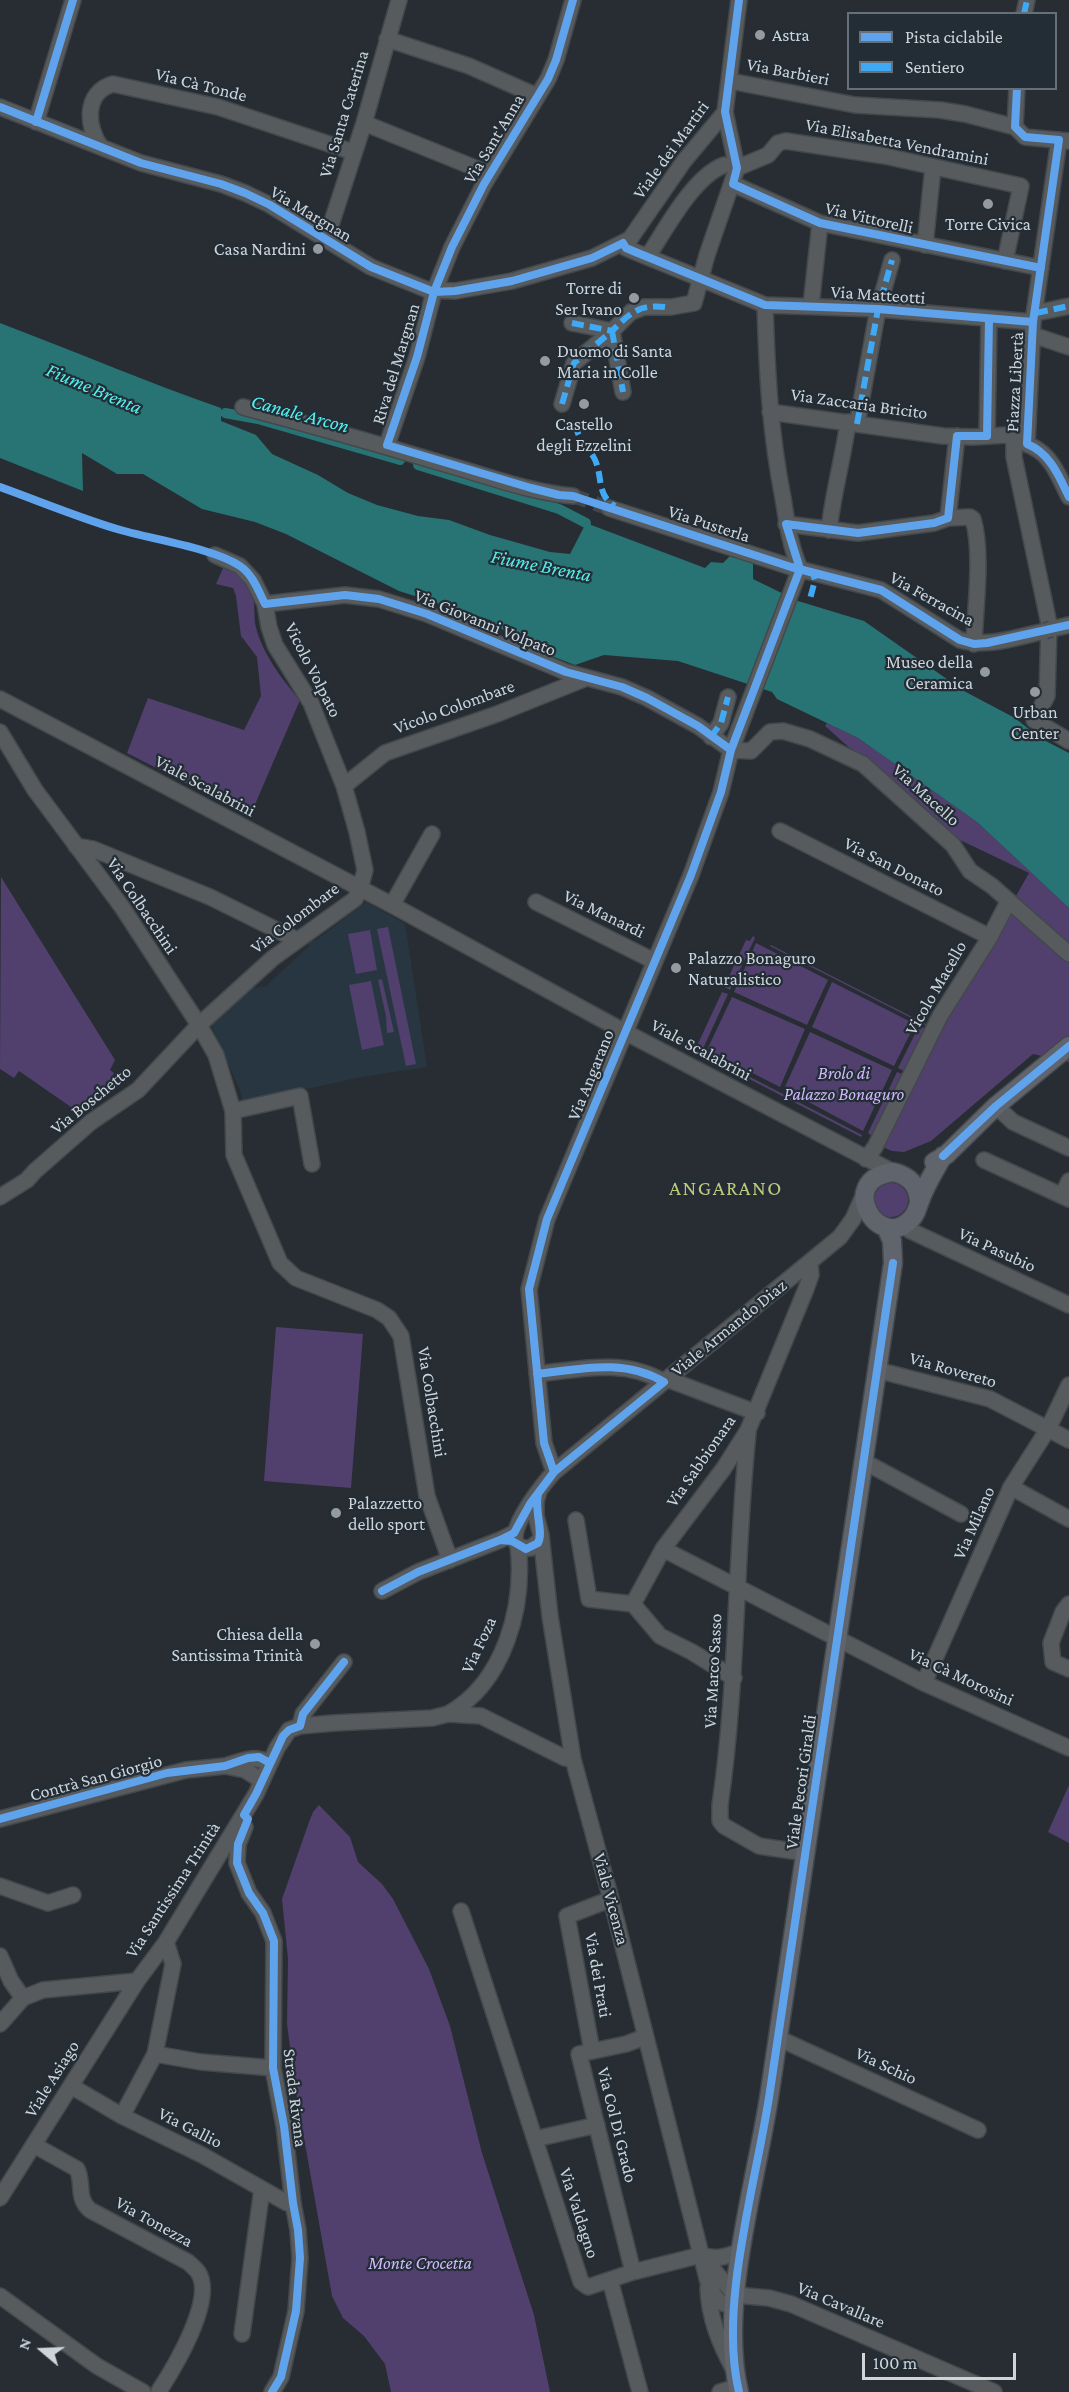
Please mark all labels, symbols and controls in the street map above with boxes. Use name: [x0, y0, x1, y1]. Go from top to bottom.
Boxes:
legend: [847, 12, 1057, 90]
place label: Astra: [772, 24, 810, 46]
text: Pista ciclabile: [905, 27, 1003, 47]
marker: Astra: [753, 28, 767, 42]
street label: Via Santa Caterina: [314, 48, 374, 180]
street label: Via Barbieri: [745, 53, 831, 91]
text: Sentiero: [905, 57, 965, 77]
street label: Via Cà Tonde: [153, 63, 249, 107]
street label: Via Sant'Anna: [459, 90, 529, 188]
street label: Viale dei Martiri: [628, 97, 714, 203]
street label: Via Elisabetta Vendramini: [804, 114, 990, 170]
street label: Via Margnan: [266, 181, 356, 247]
street label: Via Vittorelli: [823, 197, 915, 239]
marker: Torre Civica: [981, 197, 995, 211]
place label: Torre Civica: [945, 213, 1031, 235]
place label: Casa Nardini: [214, 238, 306, 260]
marker: Casa Nardini: [311, 242, 325, 256]
place label: Torre di Ser Ivano: [555, 277, 622, 320]
street label: Via Matteotti: [830, 281, 926, 309]
marker: Torre di Ser Ivano: [627, 291, 641, 305]
street label: Riva del Margnan: [367, 301, 425, 427]
street label: Piazza Libertà: [1002, 331, 1028, 433]
place label: Duomo di Santa Maria in Colle: [557, 340, 672, 382]
marker: Duomo di Santa Maria in Colle: [538, 354, 552, 368]
water label: Fiume Brenta: [42, 358, 146, 420]
street label: Via Zaccaria Bricito: [789, 384, 929, 424]
water label: Canale Arcon: [248, 389, 352, 439]
marker: Castello degli Ezzelini: [577, 397, 591, 411]
place label: Castello degli Ezzelini: [536, 413, 632, 456]
street label: Via Pusterla: [665, 501, 753, 547]
water label: Fiume Brenta: [489, 545, 593, 587]
street label: Via Ferracina: [886, 567, 978, 631]
street label: Via Giovanni Volpato: [411, 585, 559, 661]
street label: Vicolo Volpato: [280, 619, 346, 721]
place label: Museo della Ceramica: [886, 651, 973, 694]
marker: Museo della Ceramica: [978, 665, 992, 679]
street label: Vicolo Colombare: [391, 675, 517, 739]
marker: Urban Center: [1028, 685, 1042, 699]
place label: Urban Center: [1011, 701, 1059, 744]
street label: Viale Scalabrini: [151, 750, 259, 822]
street label: Via Macello: [888, 759, 964, 831]
street label: Via San Donato: [840, 832, 948, 902]
street label: Via Colbacchini: [102, 854, 182, 958]
street label: Via Colombare: [246, 878, 344, 958]
street label: Via Manardi: [560, 885, 648, 943]
street label: Vicolo Macello: [900, 937, 972, 1039]
place label: Palazzo Bonaguro Naturalistico: [688, 947, 816, 990]
marker: Palazzo Bonaguro Naturalistico: [669, 961, 683, 975]
street label: Viale Scalabrini: [647, 1014, 755, 1086]
street label: Via Angarano: [563, 1026, 619, 1124]
street label: Via Boschetto: [46, 1061, 136, 1139]
park label: Brolo di Palazzo Bonaguro: [784, 1062, 904, 1104]
district label: ANGARANO: [669, 1176, 783, 1202]
street label: Via Pasubio: [955, 1223, 1039, 1277]
street label: Viale Armando Diaz: [667, 1275, 791, 1381]
street label: Via Colbacchini: [413, 1345, 451, 1459]
street label: Via Rovereto: [907, 1347, 999, 1393]
street label: Via Sabbionara: [661, 1411, 741, 1511]
street label: Via Milano: [948, 1483, 1000, 1563]
place label: Palazzetto dello sport: [348, 1492, 425, 1534]
marker: Palazzetto dello sport: [329, 1506, 343, 1520]
street label: Via Foza: [457, 1613, 501, 1677]
street label: Via Marco Sasso: [699, 1613, 727, 1729]
place label: Chiesa della Santissima Trinità: [171, 1623, 303, 1666]
marker: Chiesa della Santissima Trinità: [308, 1637, 322, 1651]
street label: Via Cà Morosini: [905, 1643, 1017, 1711]
street label: Viale Pecori Giraldi: [781, 1713, 821, 1851]
street label: Contrà San Giorgio: [27, 1750, 165, 1806]
street label: Via Santissima Trinità: [121, 1818, 225, 1962]
street label: Viale Vicenza: [588, 1850, 634, 1948]
street label: Via dei Prati: [580, 1931, 616, 2019]
street label: Viale Asiago: [20, 2036, 84, 2122]
street label: Via Schio: [852, 2042, 920, 2090]
street label: Strada Rivana: [278, 2047, 312, 2149]
street label: Via Col Di Grado: [592, 2065, 642, 2185]
street label: Via Gallio: [154, 2103, 226, 2153]
street label: Via Valdagno: [554, 2165, 604, 2261]
street label: Via Tonezza: [111, 2192, 197, 2252]
park label: Monte Crocetta: [368, 2252, 472, 2274]
street label: Via Cavallare: [794, 2277, 888, 2333]
north arrow: [12, 2320, 72, 2380]
text: N: [15, 2336, 34, 2352]
scale bar: [865, 2341, 1020, 2379]
text: 100 m: [873, 2353, 917, 2373]

